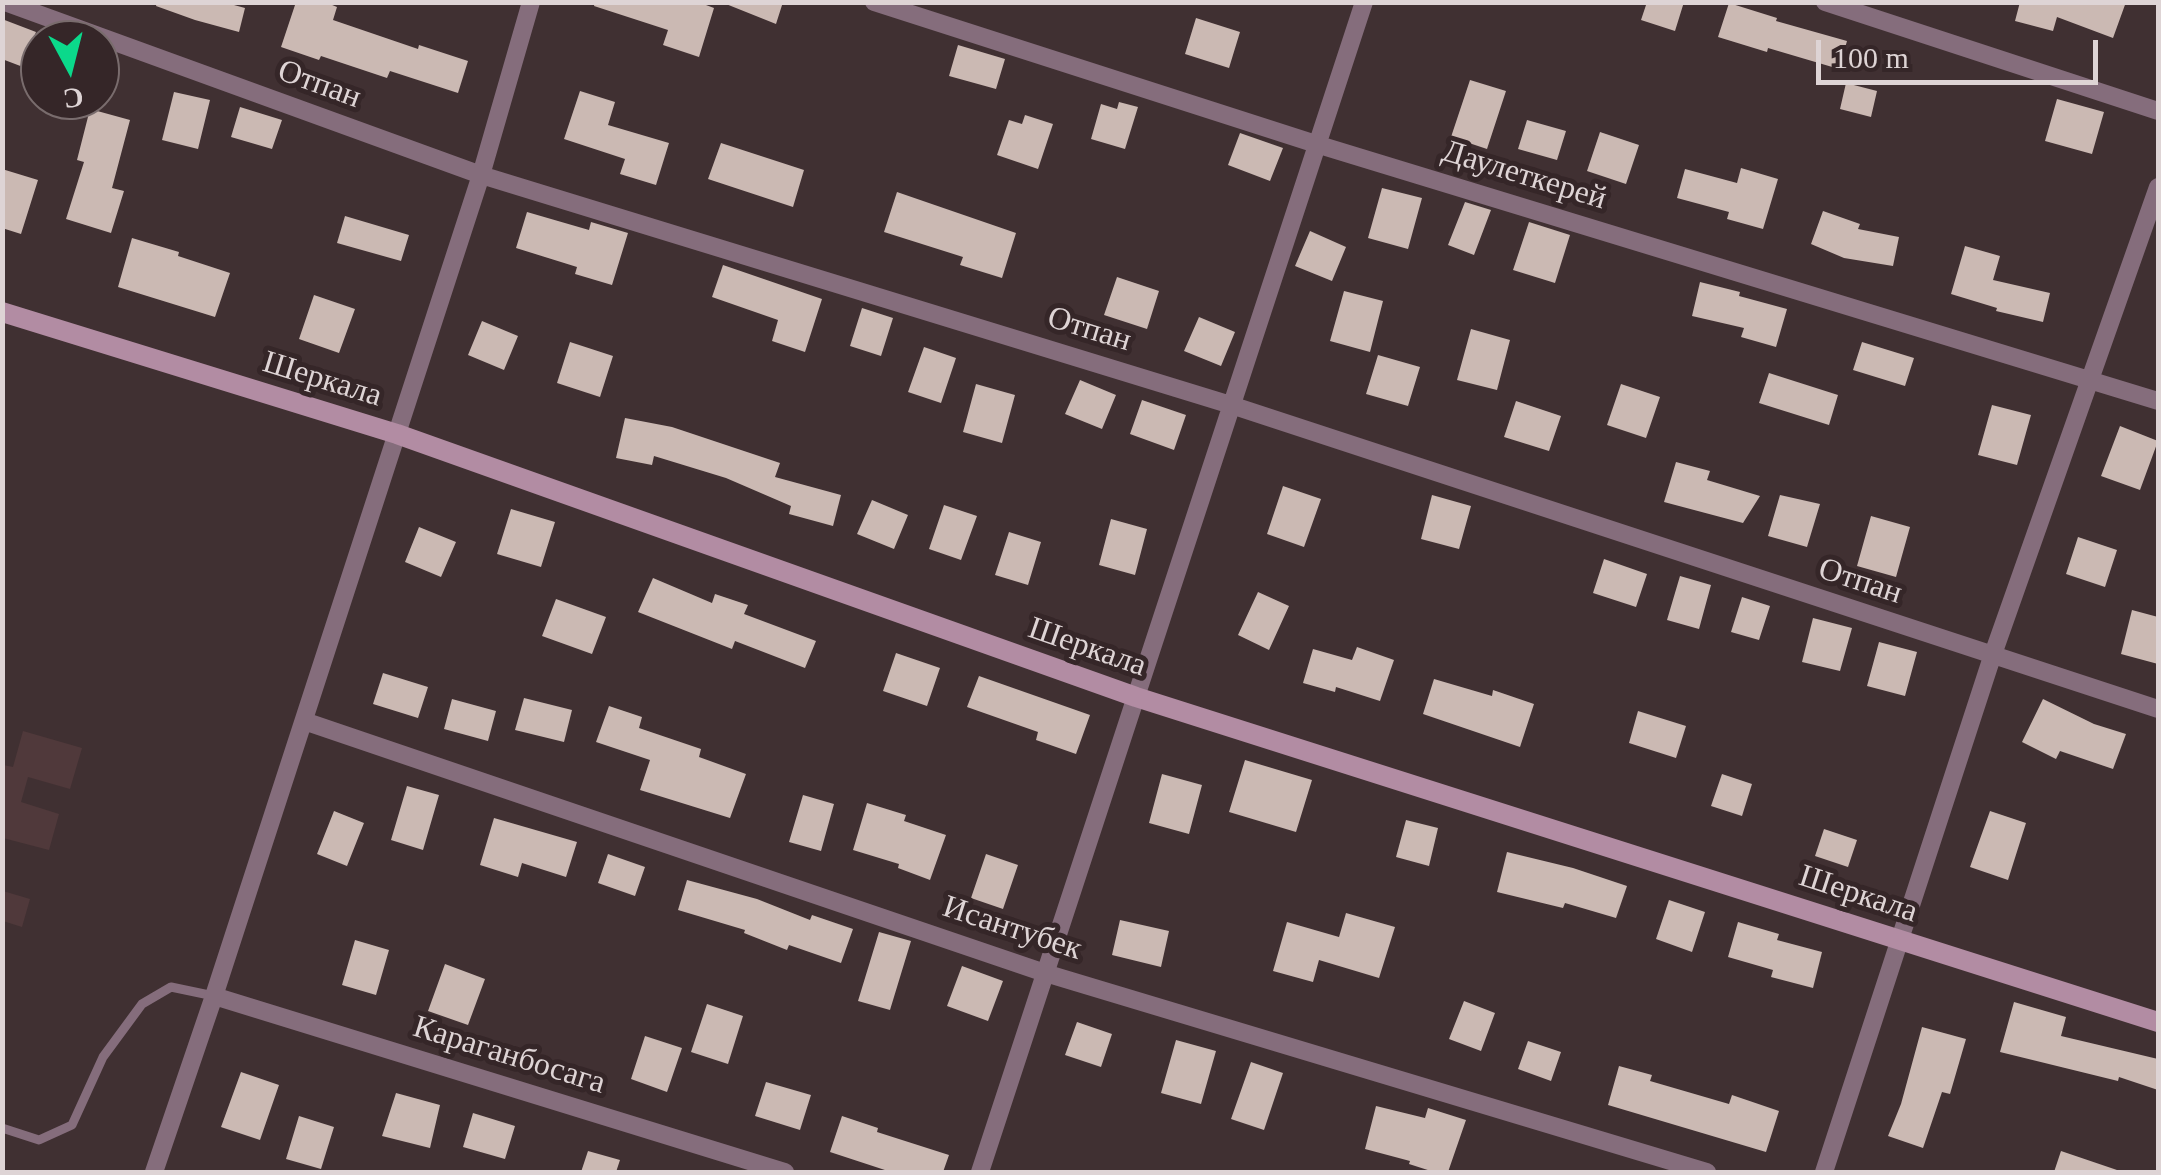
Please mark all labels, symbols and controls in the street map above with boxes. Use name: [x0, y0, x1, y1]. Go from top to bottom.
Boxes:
north arrow: [20, 20, 120, 120]
scale bar: [1821, 20, 2104, 82]
text: 100 m: [1833, 41, 1909, 74]
street label: Отпан: [272, 52, 366, 118]
text: С: [62, 82, 85, 115]
street label: Даулеткерей: [1437, 133, 1611, 219]
street label: Отпан: [1042, 299, 1136, 361]
street label: Шеркала: [258, 344, 386, 416]
street label: Отпан: [1813, 551, 1907, 613]
street label: Шеркала: [1023, 610, 1151, 686]
street label: Шеркала: [1794, 858, 1922, 932]
street label: Исантубек: [938, 889, 1086, 969]
street label: Караганбосага: [408, 1009, 610, 1103]

